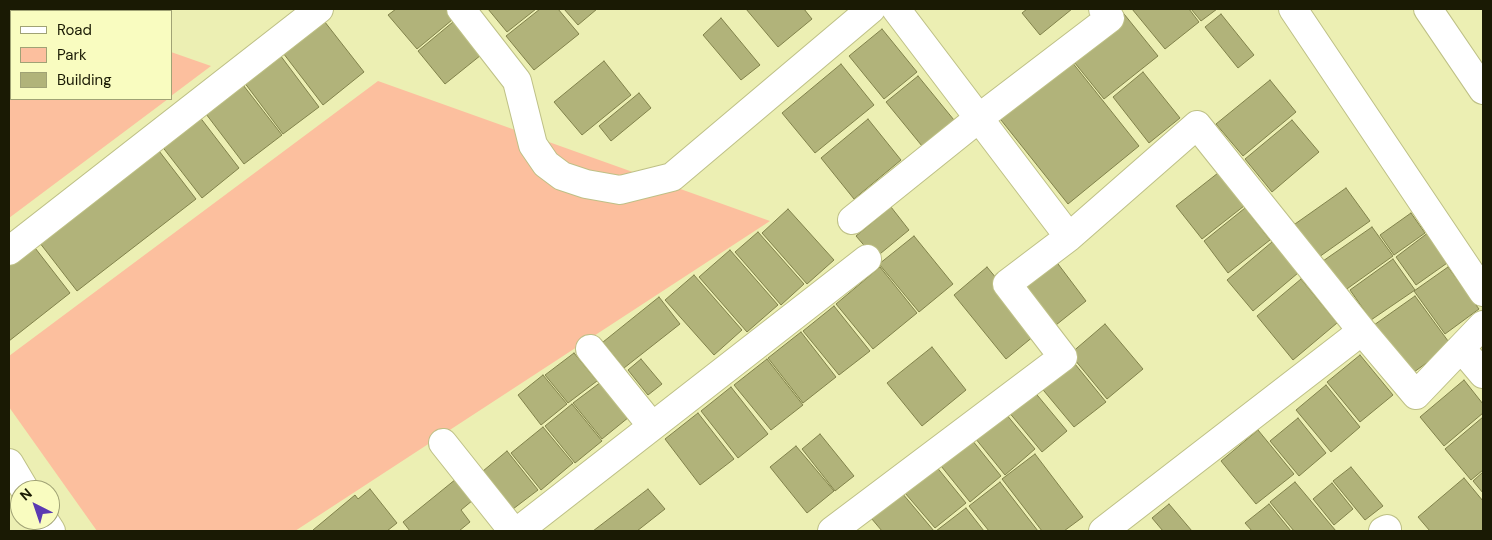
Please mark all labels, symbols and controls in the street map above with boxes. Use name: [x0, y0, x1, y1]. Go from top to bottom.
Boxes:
legend: [10, 10, 172, 100]
text: Road: [57, 20, 92, 40]
text: Park: [57, 45, 87, 65]
text: Building: [57, 70, 112, 90]
north arrow: [10, 480, 60, 530]
text: N: [16, 484, 36, 505]

